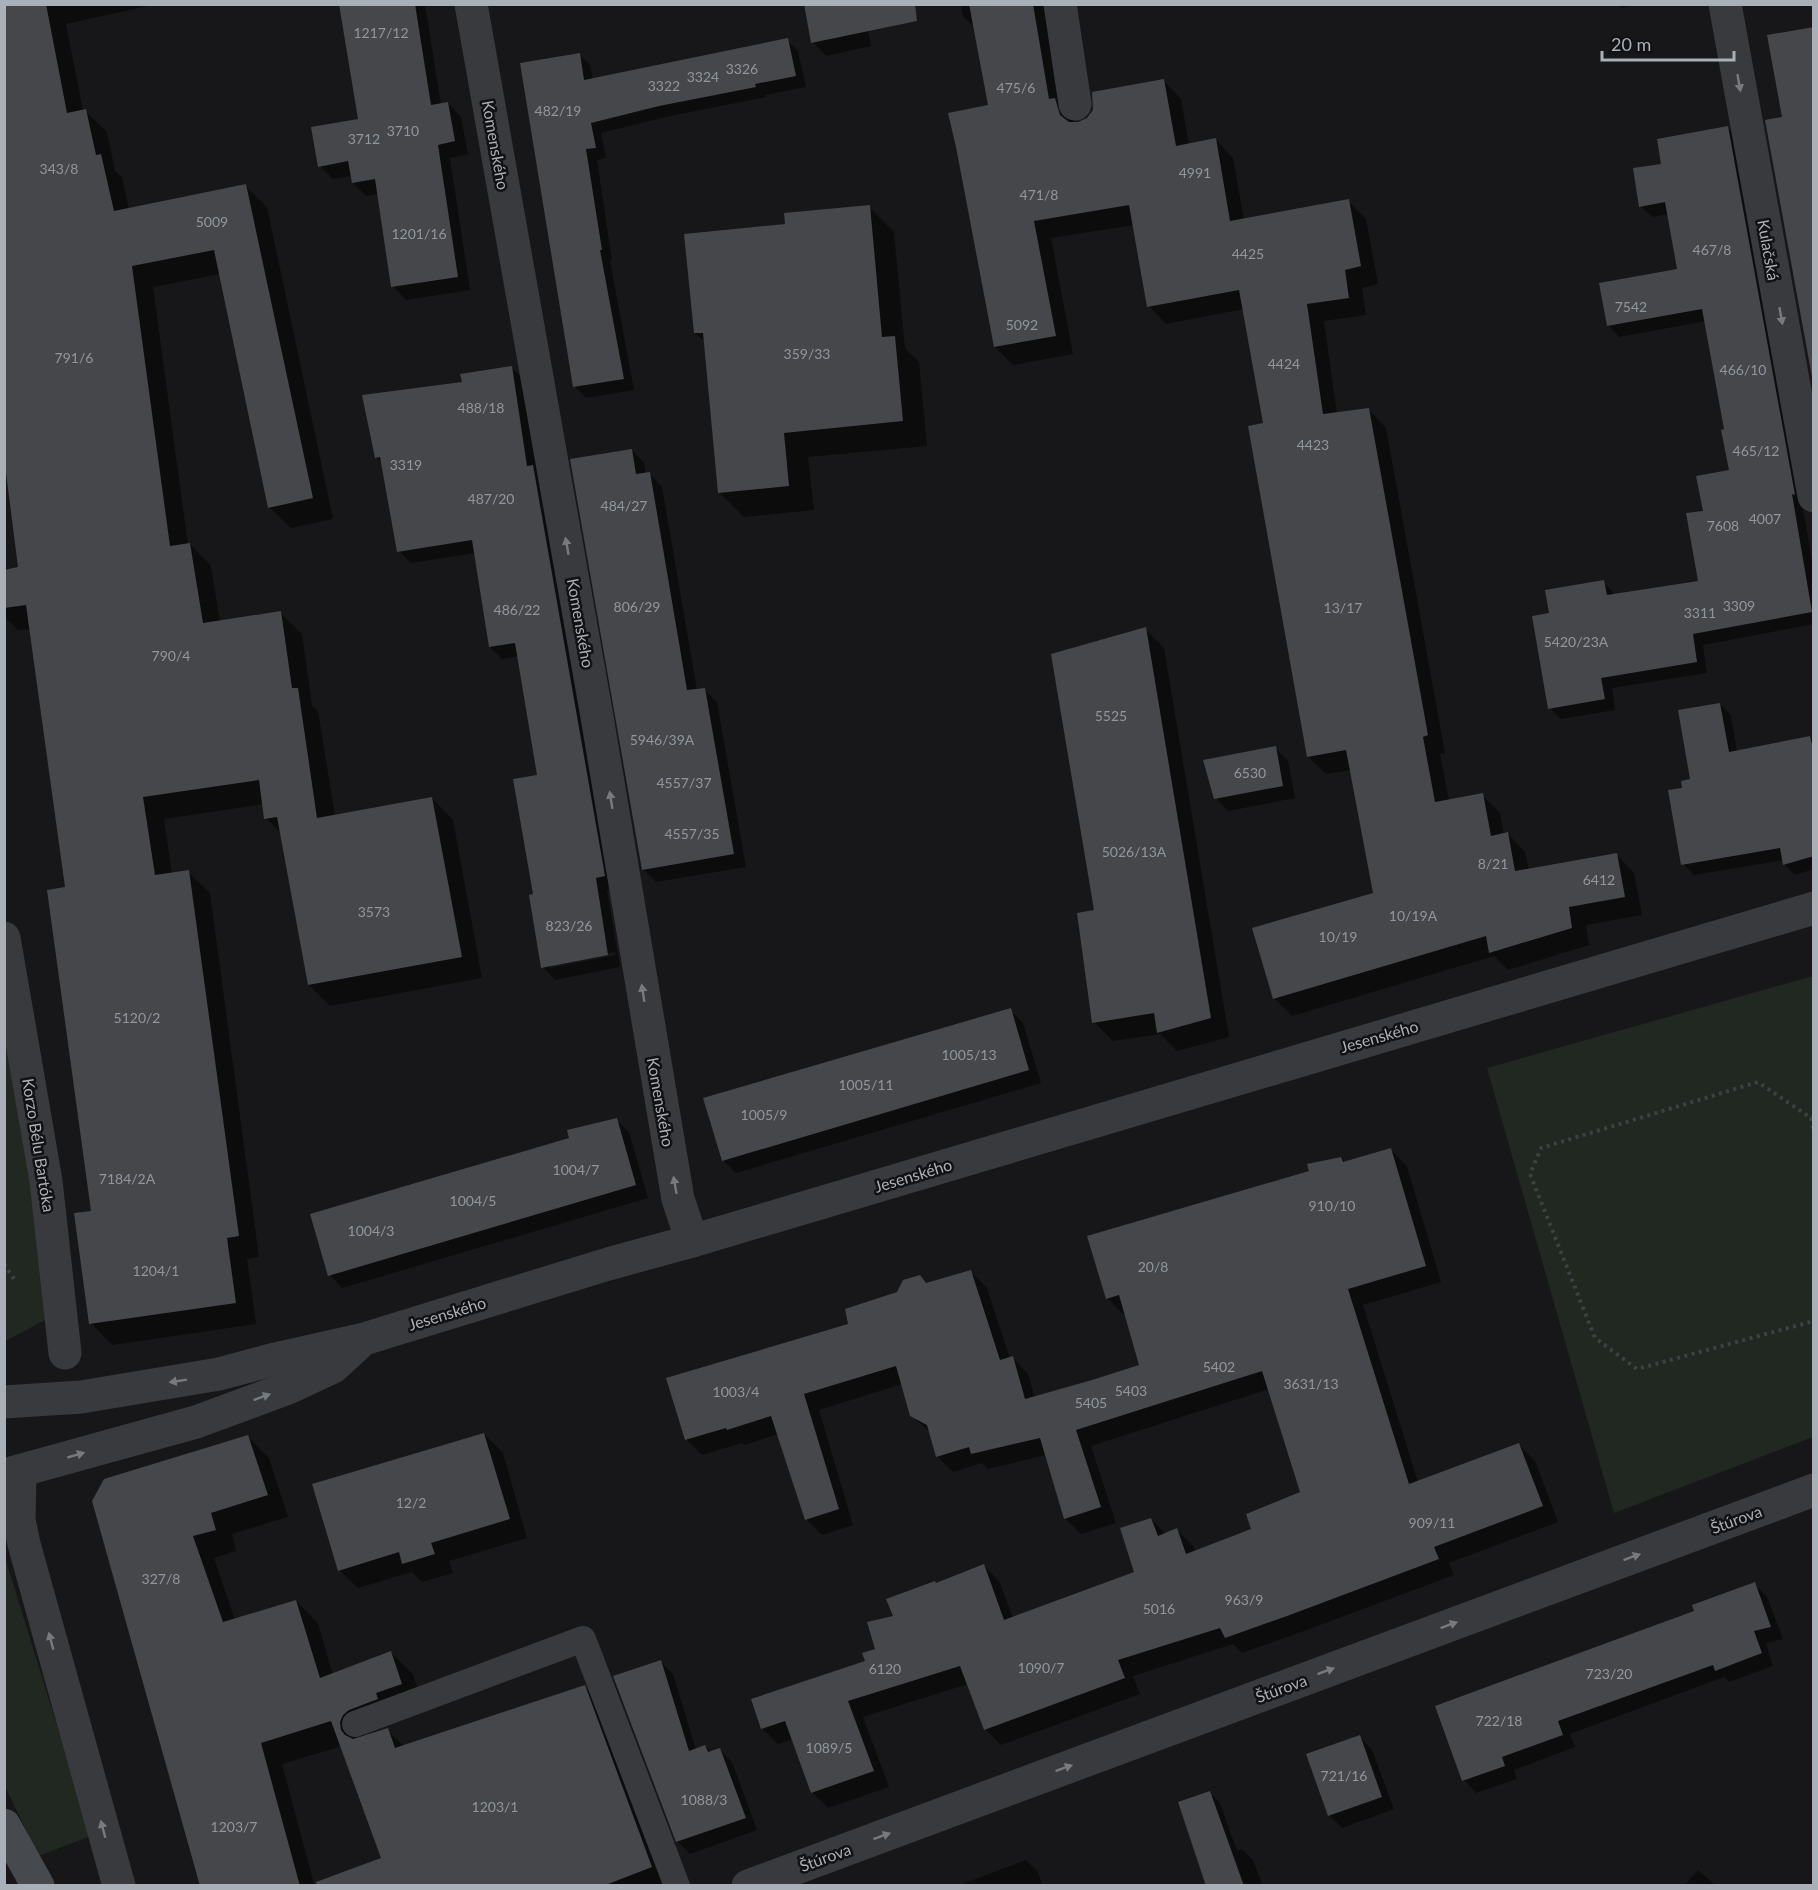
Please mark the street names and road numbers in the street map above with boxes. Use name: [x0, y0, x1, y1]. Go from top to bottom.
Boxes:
street label: Komenského: [479, 99, 513, 191]
street label: Kulačská: [1754, 218, 1784, 282]
street label: Komenského: [564, 577, 598, 669]
street label: Jesenského: [1338, 1016, 1420, 1056]
street label: Komenského: [644, 1056, 678, 1148]
street label: Korzo Bélu Bartóka: [19, 1077, 59, 1213]
street label: Jesenského: [872, 1154, 954, 1196]
street label: Jesenského: [406, 1292, 488, 1334]
street label: Štúrova: [1708, 1501, 1764, 1537]
street label: Štúrova: [1253, 1670, 1309, 1706]
street label: Štúrova: [797, 1839, 853, 1875]

